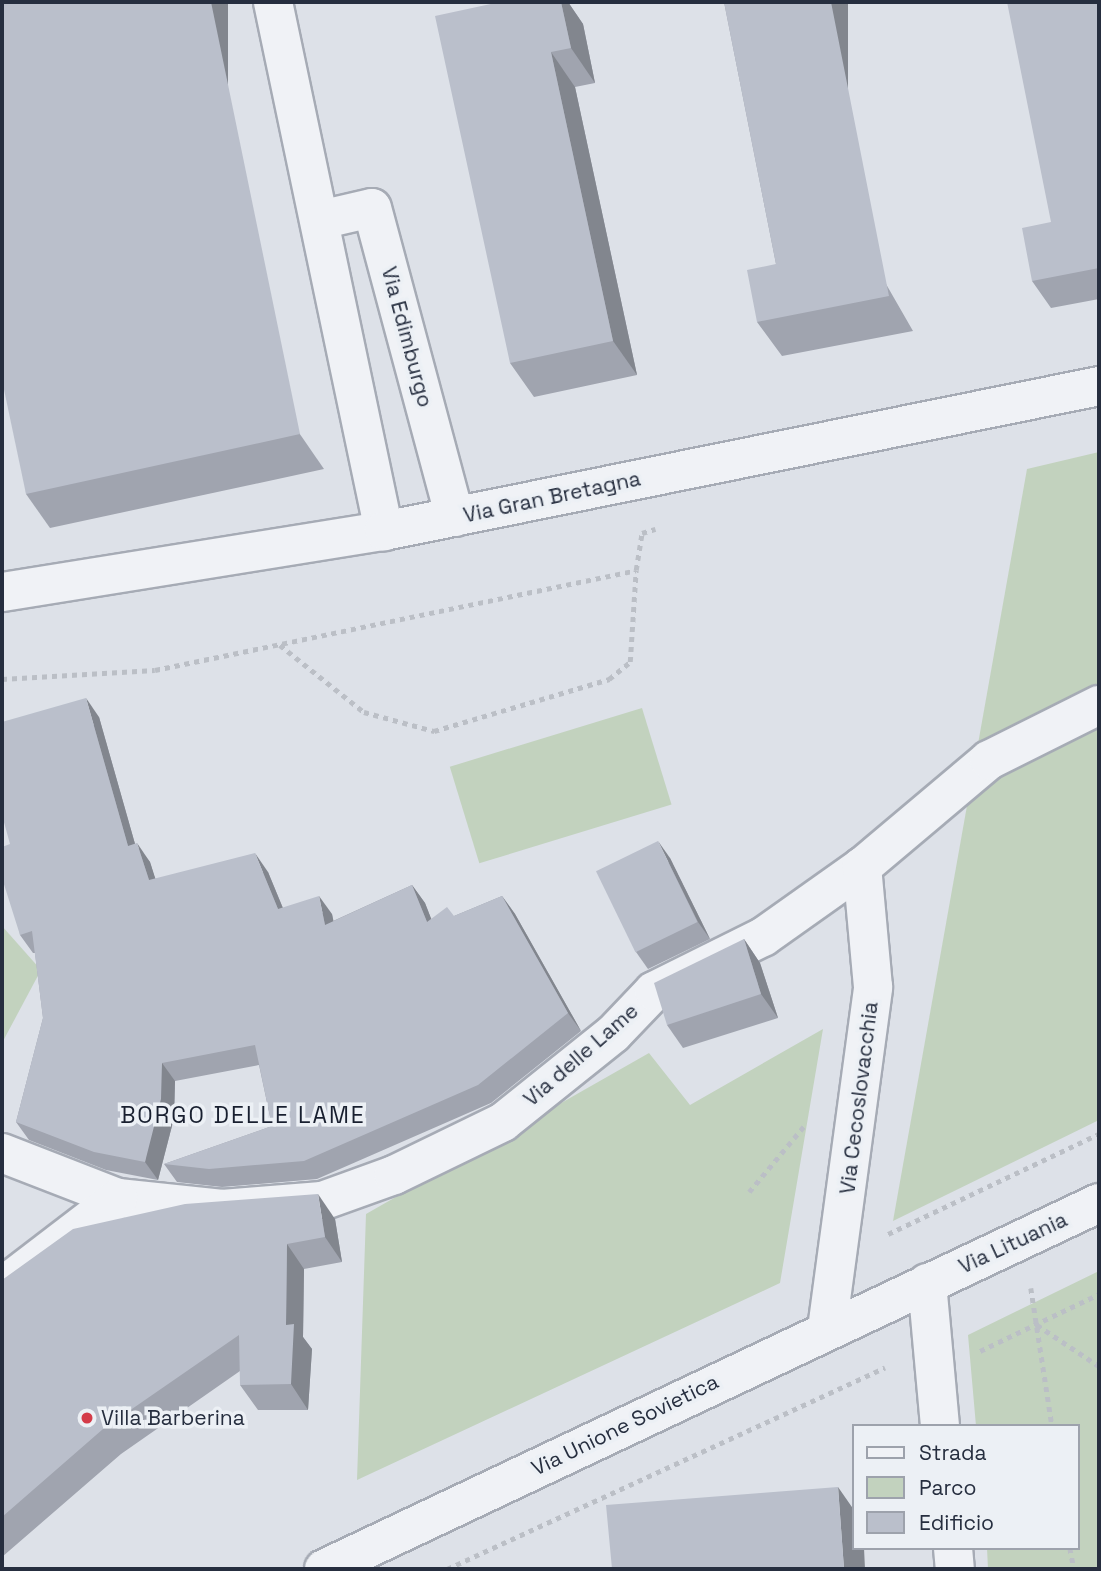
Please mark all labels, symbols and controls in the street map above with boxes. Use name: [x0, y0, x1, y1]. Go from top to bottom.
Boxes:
street label: Via Edimburgo: [376, 264, 438, 410]
street label: Via Gran Bretagna: [461, 466, 643, 528]
street label: Via delle Lame: [518, 998, 644, 1112]
street label: Via Cecoslovacchia: [835, 1000, 883, 1196]
district label: BORGO DELLE LAME: [122, 1101, 364, 1129]
street label: Via Lituania: [955, 1207, 1071, 1279]
street label: Via Unione Sovietica: [528, 1369, 722, 1481]
place label: Villa Barberina: [101, 1405, 245, 1431]
marker: Villa Barberina: [79, 1410, 95, 1426]
legend: [852, 1424, 1080, 1550]
text: Strada: [919, 1439, 986, 1466]
text: Parco: [919, 1474, 977, 1501]
text: Edificio: [919, 1509, 994, 1536]

